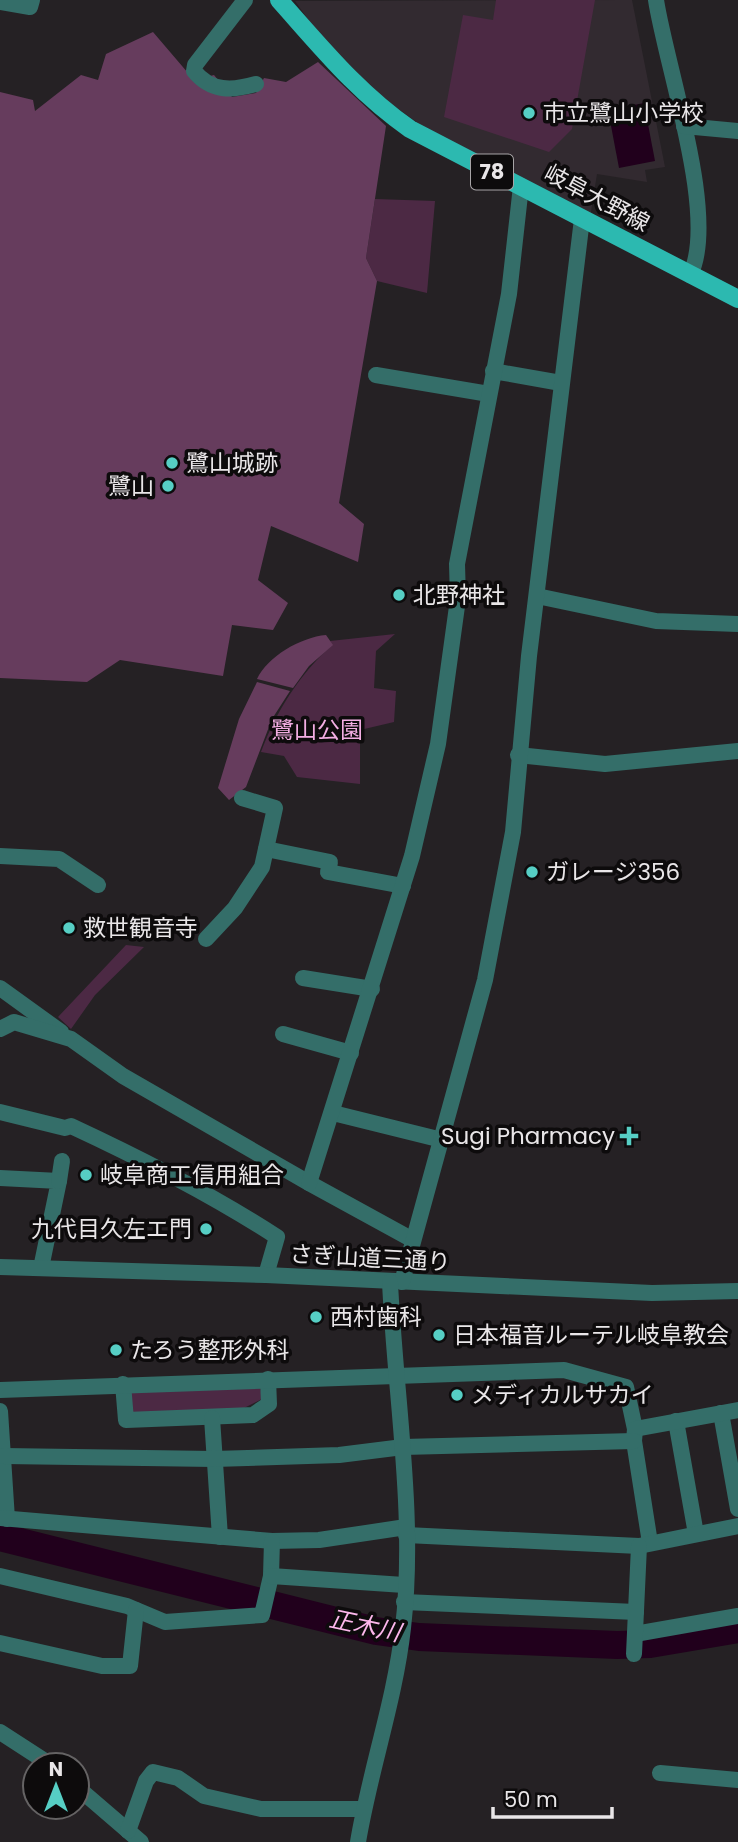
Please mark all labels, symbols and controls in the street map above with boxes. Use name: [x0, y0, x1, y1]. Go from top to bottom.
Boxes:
place label: 市立鷺山小学校: [543, 97, 704, 129]
marker: 市立鷺山小学校: [521, 105, 537, 121]
road number: 78: [471, 154, 513, 190]
street label: 岐阜大野線: [539, 157, 655, 239]
place label: 鷺山城跡: [186, 447, 278, 479]
marker: 鷺山城跡: [164, 455, 180, 471]
place label: 鷺山: [108, 470, 154, 502]
marker: 鷺山: [160, 478, 176, 494]
place label: 北野神社: [413, 579, 505, 611]
marker: 北野神社: [391, 587, 407, 603]
park label: 鷺山公園: [271, 714, 363, 746]
place label: ガレージ356: [546, 856, 680, 888]
marker: ガレージ356: [524, 864, 540, 880]
place label: 救世観音寺: [83, 912, 198, 944]
marker: 救世観音寺: [61, 920, 77, 936]
place label: Sugi Pharmacy: [441, 1120, 615, 1152]
marker: Sugi Pharmacy: [621, 1128, 637, 1144]
place label: 岐阜商工信用組合: [100, 1159, 284, 1191]
marker: 岐阜商工信用組合: [78, 1167, 94, 1183]
place label: 九代目久左エ門: [31, 1213, 192, 1245]
marker: 九代目久左エ門: [198, 1221, 214, 1237]
street label: さぎ山道三通り: [289, 1238, 451, 1278]
place label: 西村歯科: [330, 1301, 422, 1333]
marker: 西村歯科: [308, 1309, 324, 1325]
place label: 日本福音ルーテル岐阜教会: [453, 1319, 729, 1351]
marker: 日本福音ルーテル岐阜教会: [431, 1327, 447, 1343]
place label: たろう整形外科: [130, 1334, 290, 1366]
marker: たろう整形外科: [108, 1342, 124, 1358]
place label: メディカルサカイ: [471, 1379, 653, 1411]
marker: メディカルサカイ: [449, 1387, 465, 1403]
water label: 正木川: [326, 1602, 407, 1650]
north arrow: [21, 1751, 91, 1821]
text: N: [49, 1756, 63, 1783]
scale bar: [493, 1776, 612, 1820]
text: 50 m: [504, 1785, 558, 1814]

